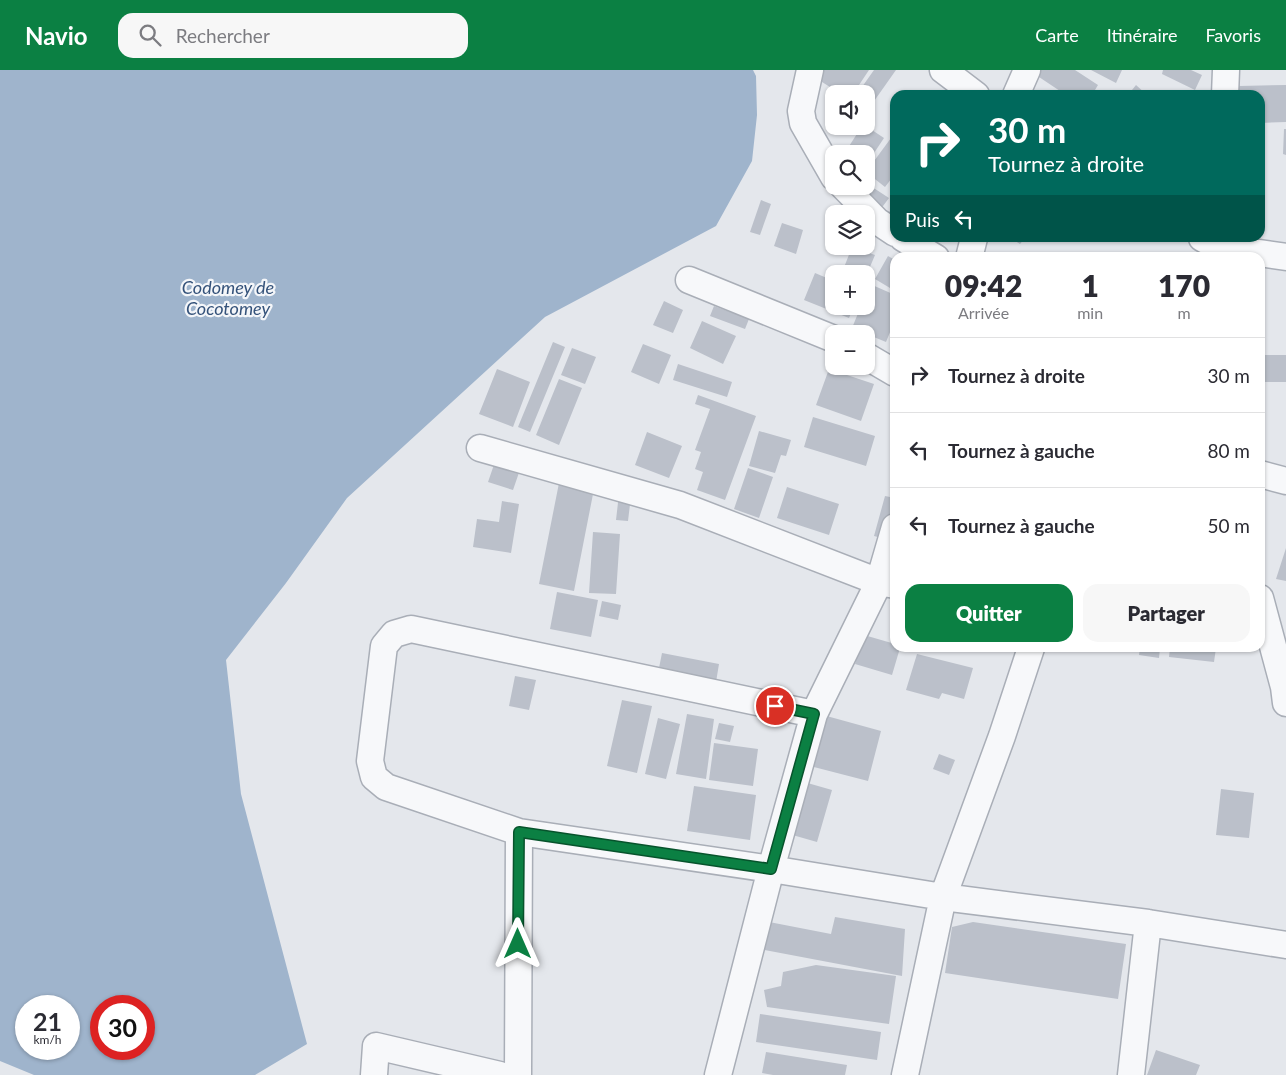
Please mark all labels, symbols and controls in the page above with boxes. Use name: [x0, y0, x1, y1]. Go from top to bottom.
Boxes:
search box: [118, 13, 468, 58]
text: Navio: [25, 21, 88, 50]
icon: search: [136, 21, 164, 49]
text: Rechercher: [176, 24, 270, 47]
text: Carte: [1035, 24, 1079, 46]
text: Itinéraire: [1107, 24, 1177, 46]
text: Favoris: [1205, 24, 1261, 46]
map controls: [825, 85, 875, 375]
button: sound: [825, 85, 875, 135]
text: 30 m: [988, 108, 1066, 150]
icon: right: [905, 110, 970, 175]
button: search: [825, 145, 875, 195]
text: Tournez à droite: [988, 150, 1144, 177]
button: layers: [825, 205, 875, 255]
icon: left: [950, 205, 978, 233]
text: Puis: [905, 208, 940, 231]
button: +: [825, 265, 875, 315]
text: 09:42: [945, 267, 1022, 303]
text: 1: [1081, 267, 1099, 303]
text: 170: [1158, 267, 1210, 303]
water label: Codomey de Cocotomey: [182, 276, 274, 319]
text: Arrivée: [958, 303, 1009, 322]
text: min: [1077, 303, 1103, 322]
text: m: [1177, 303, 1191, 322]
button: −: [825, 325, 875, 375]
icon: right: [905, 361, 933, 389]
text: Tournez à droite: [948, 364, 1085, 387]
text: 30 m: [1207, 364, 1250, 387]
icon: left: [905, 436, 933, 464]
text: Tournez à gauche: [948, 439, 1095, 462]
text: 80 m: [1207, 439, 1250, 462]
icon: left: [905, 511, 933, 539]
text: Tournez à gauche: [948, 514, 1095, 537]
text: 50 m: [1207, 514, 1250, 537]
button: Quitter: [905, 584, 1073, 642]
button: Partager: [1083, 584, 1250, 642]
pin: [754, 685, 796, 727]
icon: arrive: [761, 692, 789, 720]
position arrow: [491, 917, 543, 969]
speed limit sign: 30: [90, 995, 155, 1060]
text: 21: [33, 1006, 62, 1036]
text: km/h: [33, 1032, 62, 1047]

